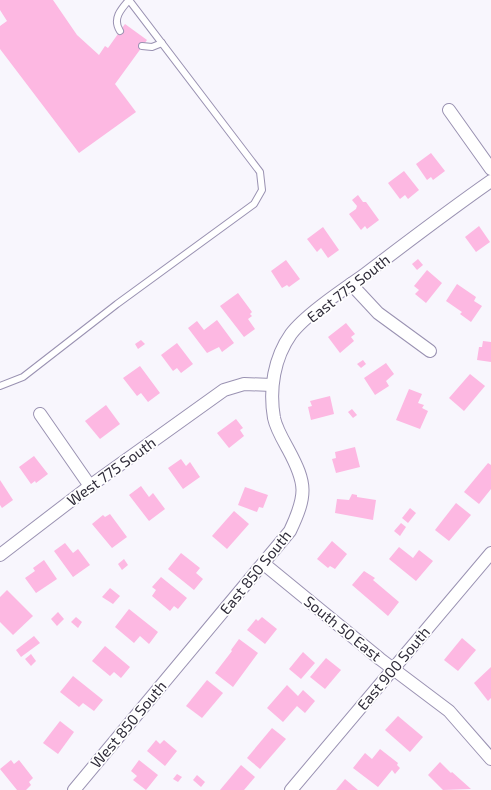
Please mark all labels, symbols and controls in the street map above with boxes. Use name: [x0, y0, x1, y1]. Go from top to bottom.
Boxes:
street label: East 775 South: [303, 250, 393, 326]
street label: West 775 South: [63, 433, 159, 509]
street label: East 850 South: [216, 526, 294, 618]
street label: South 50 East: [301, 592, 385, 665]
street label: East 900 South: [353, 623, 433, 713]
street label: West 850 South: [86, 677, 170, 771]

